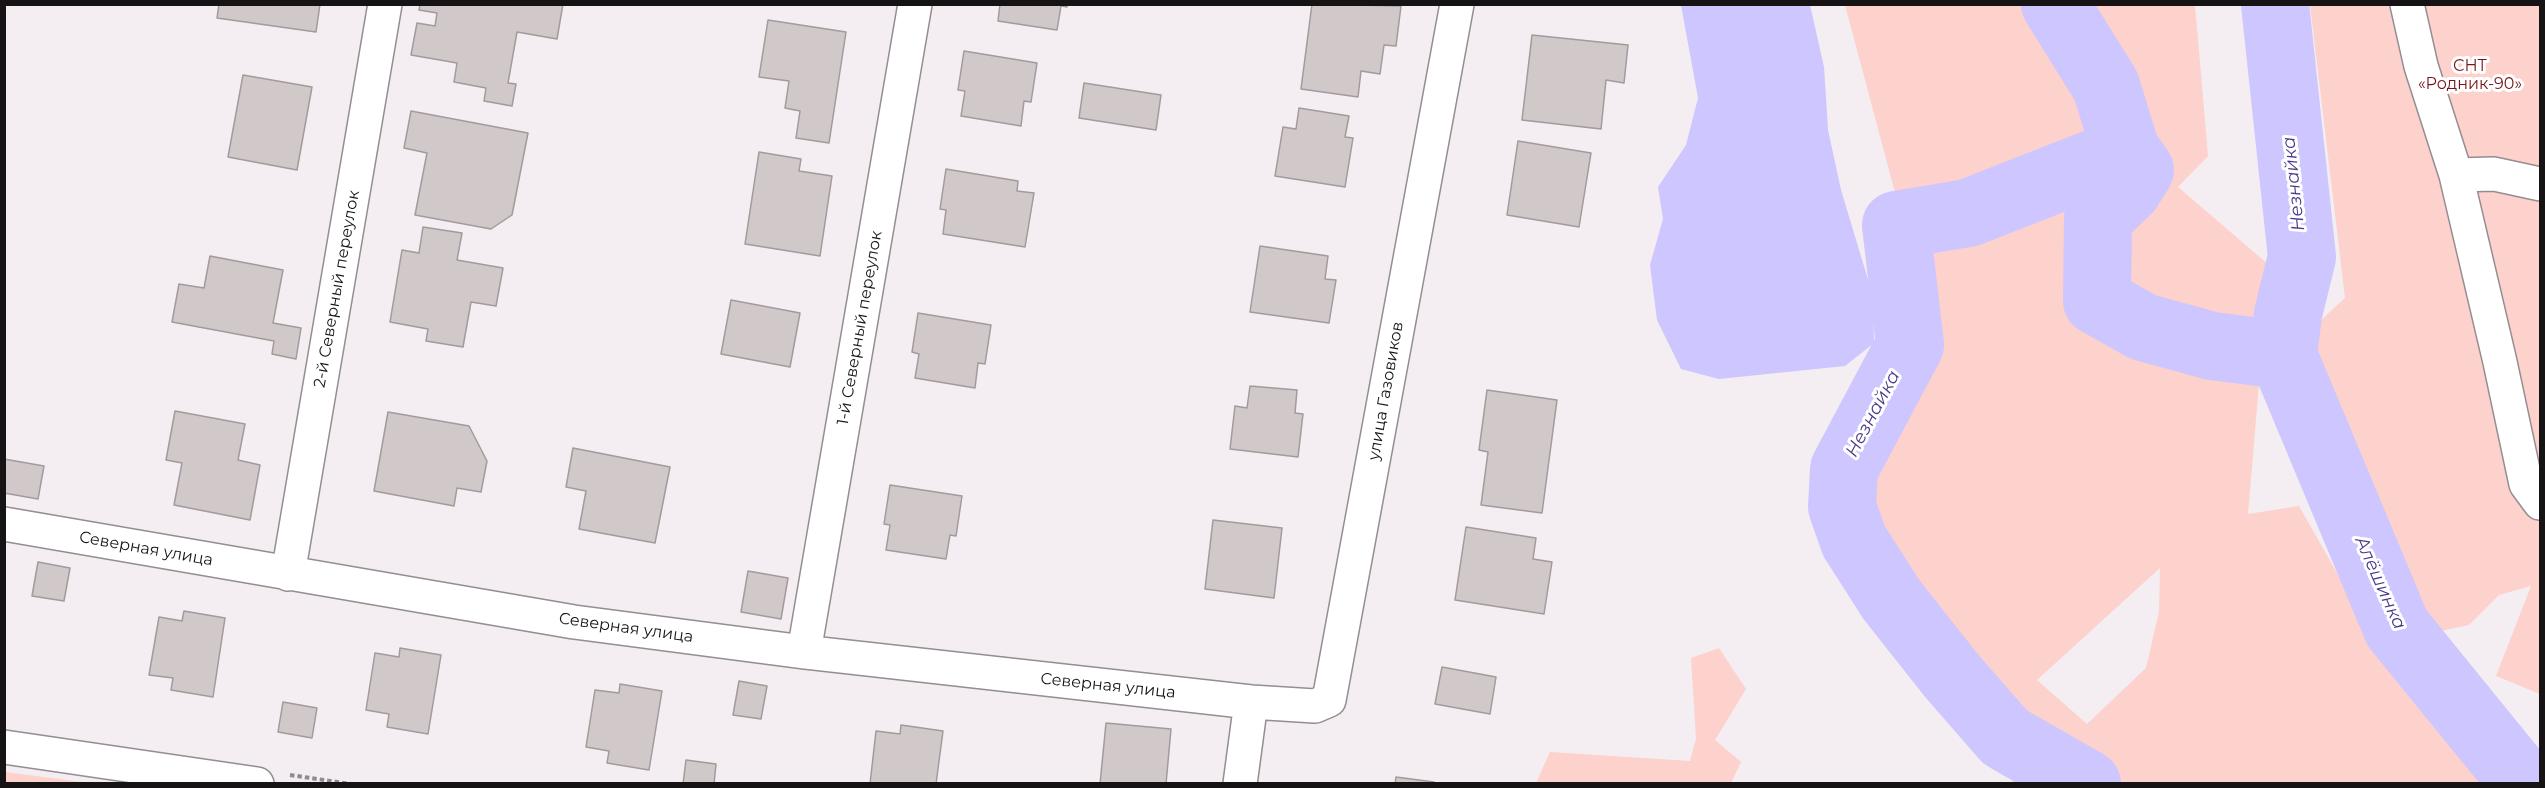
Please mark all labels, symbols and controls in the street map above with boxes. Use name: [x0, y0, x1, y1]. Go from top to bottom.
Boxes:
park label: СНТ «Родник-90»: [2418, 56, 2522, 94]
water label: Незнайка: [2278, 136, 2310, 232]
street label: 2-й Северный переулок: [310, 189, 364, 389]
street label: 1-й Северный переулок: [833, 229, 887, 427]
street label: улица Газовиков: [1364, 320, 1408, 462]
water label: Незнайка: [1841, 367, 1905, 461]
street label: Северная улица: [78, 528, 214, 570]
water label: Алёшинка: [2350, 533, 2410, 633]
street label: Северная улица: [558, 609, 694, 647]
street label: Северная улица: [1040, 669, 1176, 703]

